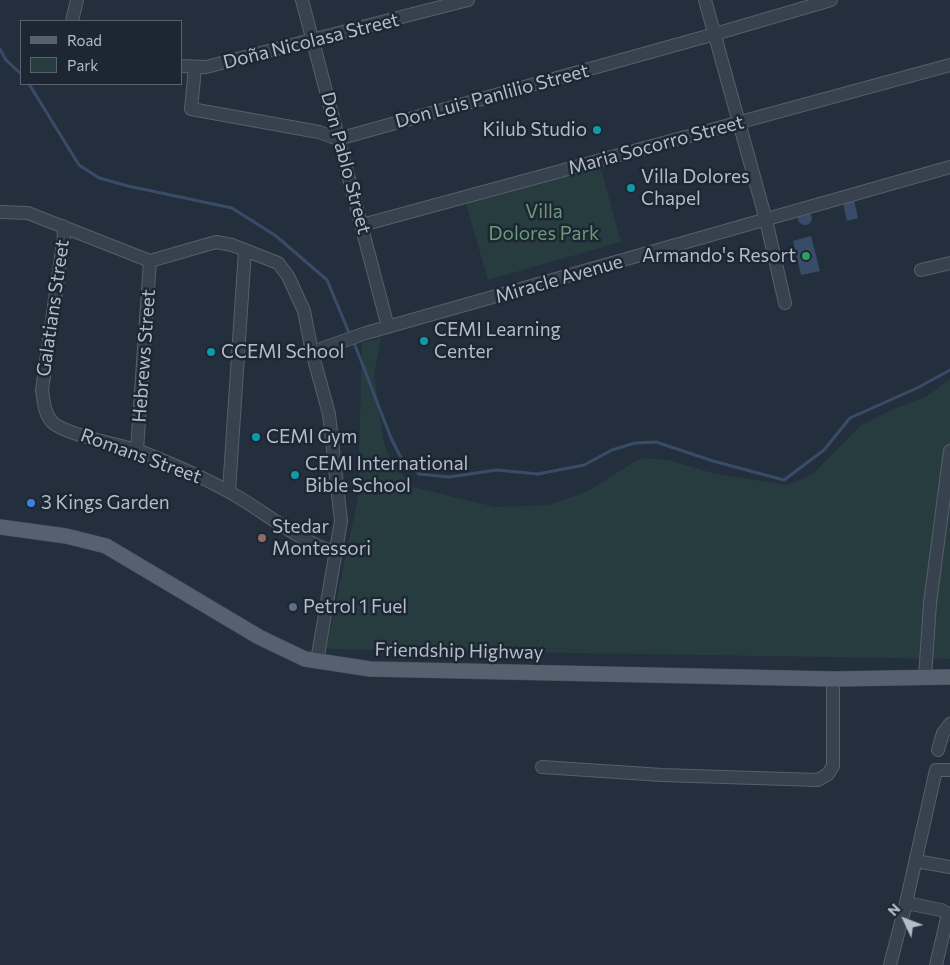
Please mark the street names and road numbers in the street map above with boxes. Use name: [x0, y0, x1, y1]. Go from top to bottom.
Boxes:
street label: Doña Nicolasa Street: [221, 8, 401, 74]
street label: Don Luis Panlilio Street: [393, 59, 591, 133]
street label: Don Pablo Street: [316, 89, 376, 237]
street label: Maria Socorro Street: [566, 111, 746, 179]
street label: Galatians Street: [32, 238, 74, 378]
street label: Miracle Avenue: [493, 250, 625, 308]
street label: Hebrews Street: [128, 289, 160, 423]
street label: Romans Street: [78, 424, 204, 488]
street label: Friendship Highway: [374, 638, 544, 664]

